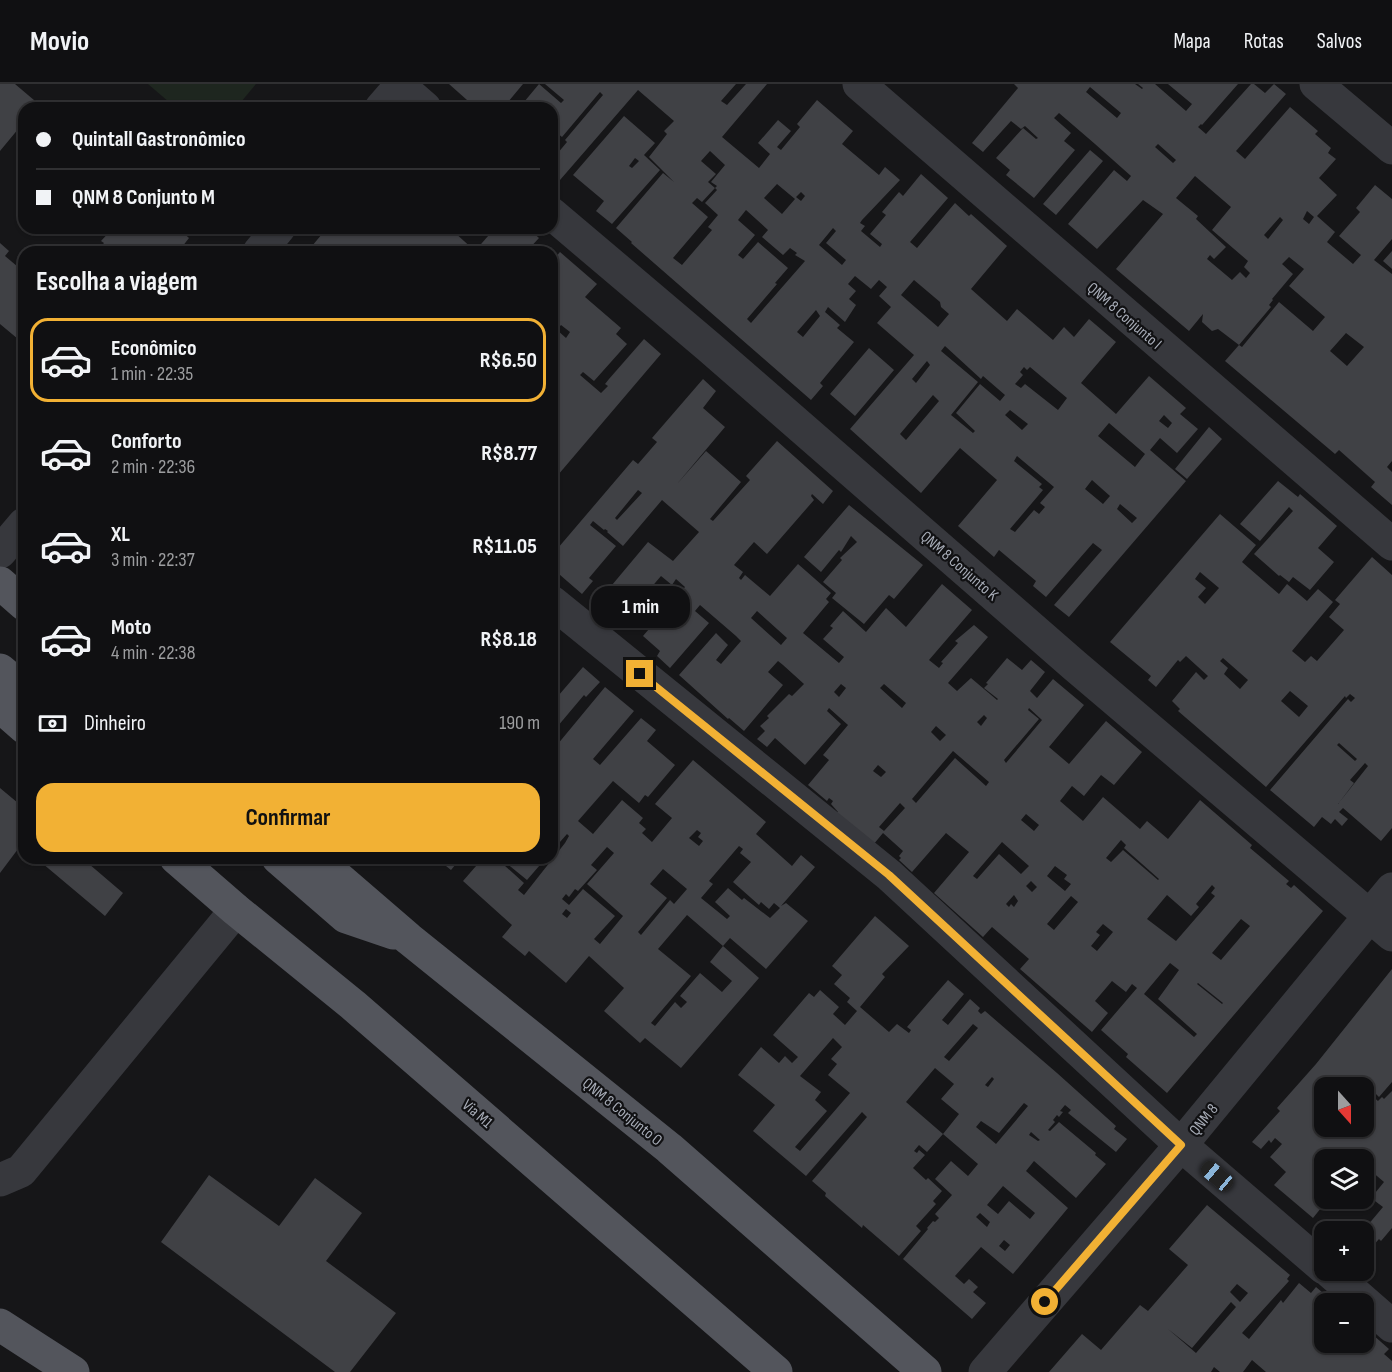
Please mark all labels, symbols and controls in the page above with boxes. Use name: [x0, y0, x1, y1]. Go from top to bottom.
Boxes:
text: Movio: [30, 25, 89, 58]
text: Mapa: [1173, 29, 1211, 54]
text: Rotas: [1244, 29, 1284, 54]
text: Salvos: [1317, 29, 1362, 54]
text: Quintall Gastronômico: [72, 126, 246, 153]
text: QNM 8 Conjunto M: [72, 184, 215, 211]
text: Escolha a viagem: [36, 266, 198, 298]
street label: QNM 8 Conjunto I: [1083, 279, 1165, 354]
icon: car: [39, 333, 93, 387]
text: Econômico: [111, 335, 197, 362]
text: R$6.50: [480, 347, 537, 374]
text: 1 min · 22:35: [111, 362, 193, 386]
icon: car: [39, 426, 93, 480]
text: Conforto: [111, 428, 182, 455]
text: R$8.77: [481, 440, 537, 467]
text: 2 min · 22:36: [111, 455, 195, 479]
icon: car: [39, 519, 93, 573]
text: XL: [111, 521, 130, 548]
street label: QNM 8 Conjunto K: [916, 527, 1002, 605]
text: R$11.05: [473, 533, 537, 560]
text: 3 min · 22:37: [111, 548, 195, 572]
callout: 1 min: [590, 587, 690, 629]
text: 1 min: [622, 595, 659, 619]
icon: car: [39, 612, 93, 666]
text: Moto: [111, 614, 151, 641]
text: R$8.18: [480, 626, 537, 653]
text: 4 min · 22:38: [111, 641, 195, 665]
route end: [626, 660, 653, 687]
icon: cash: [36, 707, 69, 740]
text: Dinheiro: [84, 710, 146, 737]
text: 190 m: [499, 711, 540, 735]
button: Confirmar: [36, 783, 540, 852]
street label: QNM 8 Conjunto O: [578, 1074, 666, 1150]
north arrow: [1314, 1077, 1374, 1137]
map controls: [1314, 1077, 1374, 1353]
street label: Via M1: [458, 1096, 496, 1133]
street label: QNM 8: [1186, 1100, 1223, 1140]
button: layers: [1314, 1149, 1374, 1209]
car: [1197, 1158, 1237, 1194]
button: +: [1314, 1221, 1374, 1281]
route start: [1031, 1288, 1058, 1315]
button: −: [1314, 1293, 1374, 1353]

